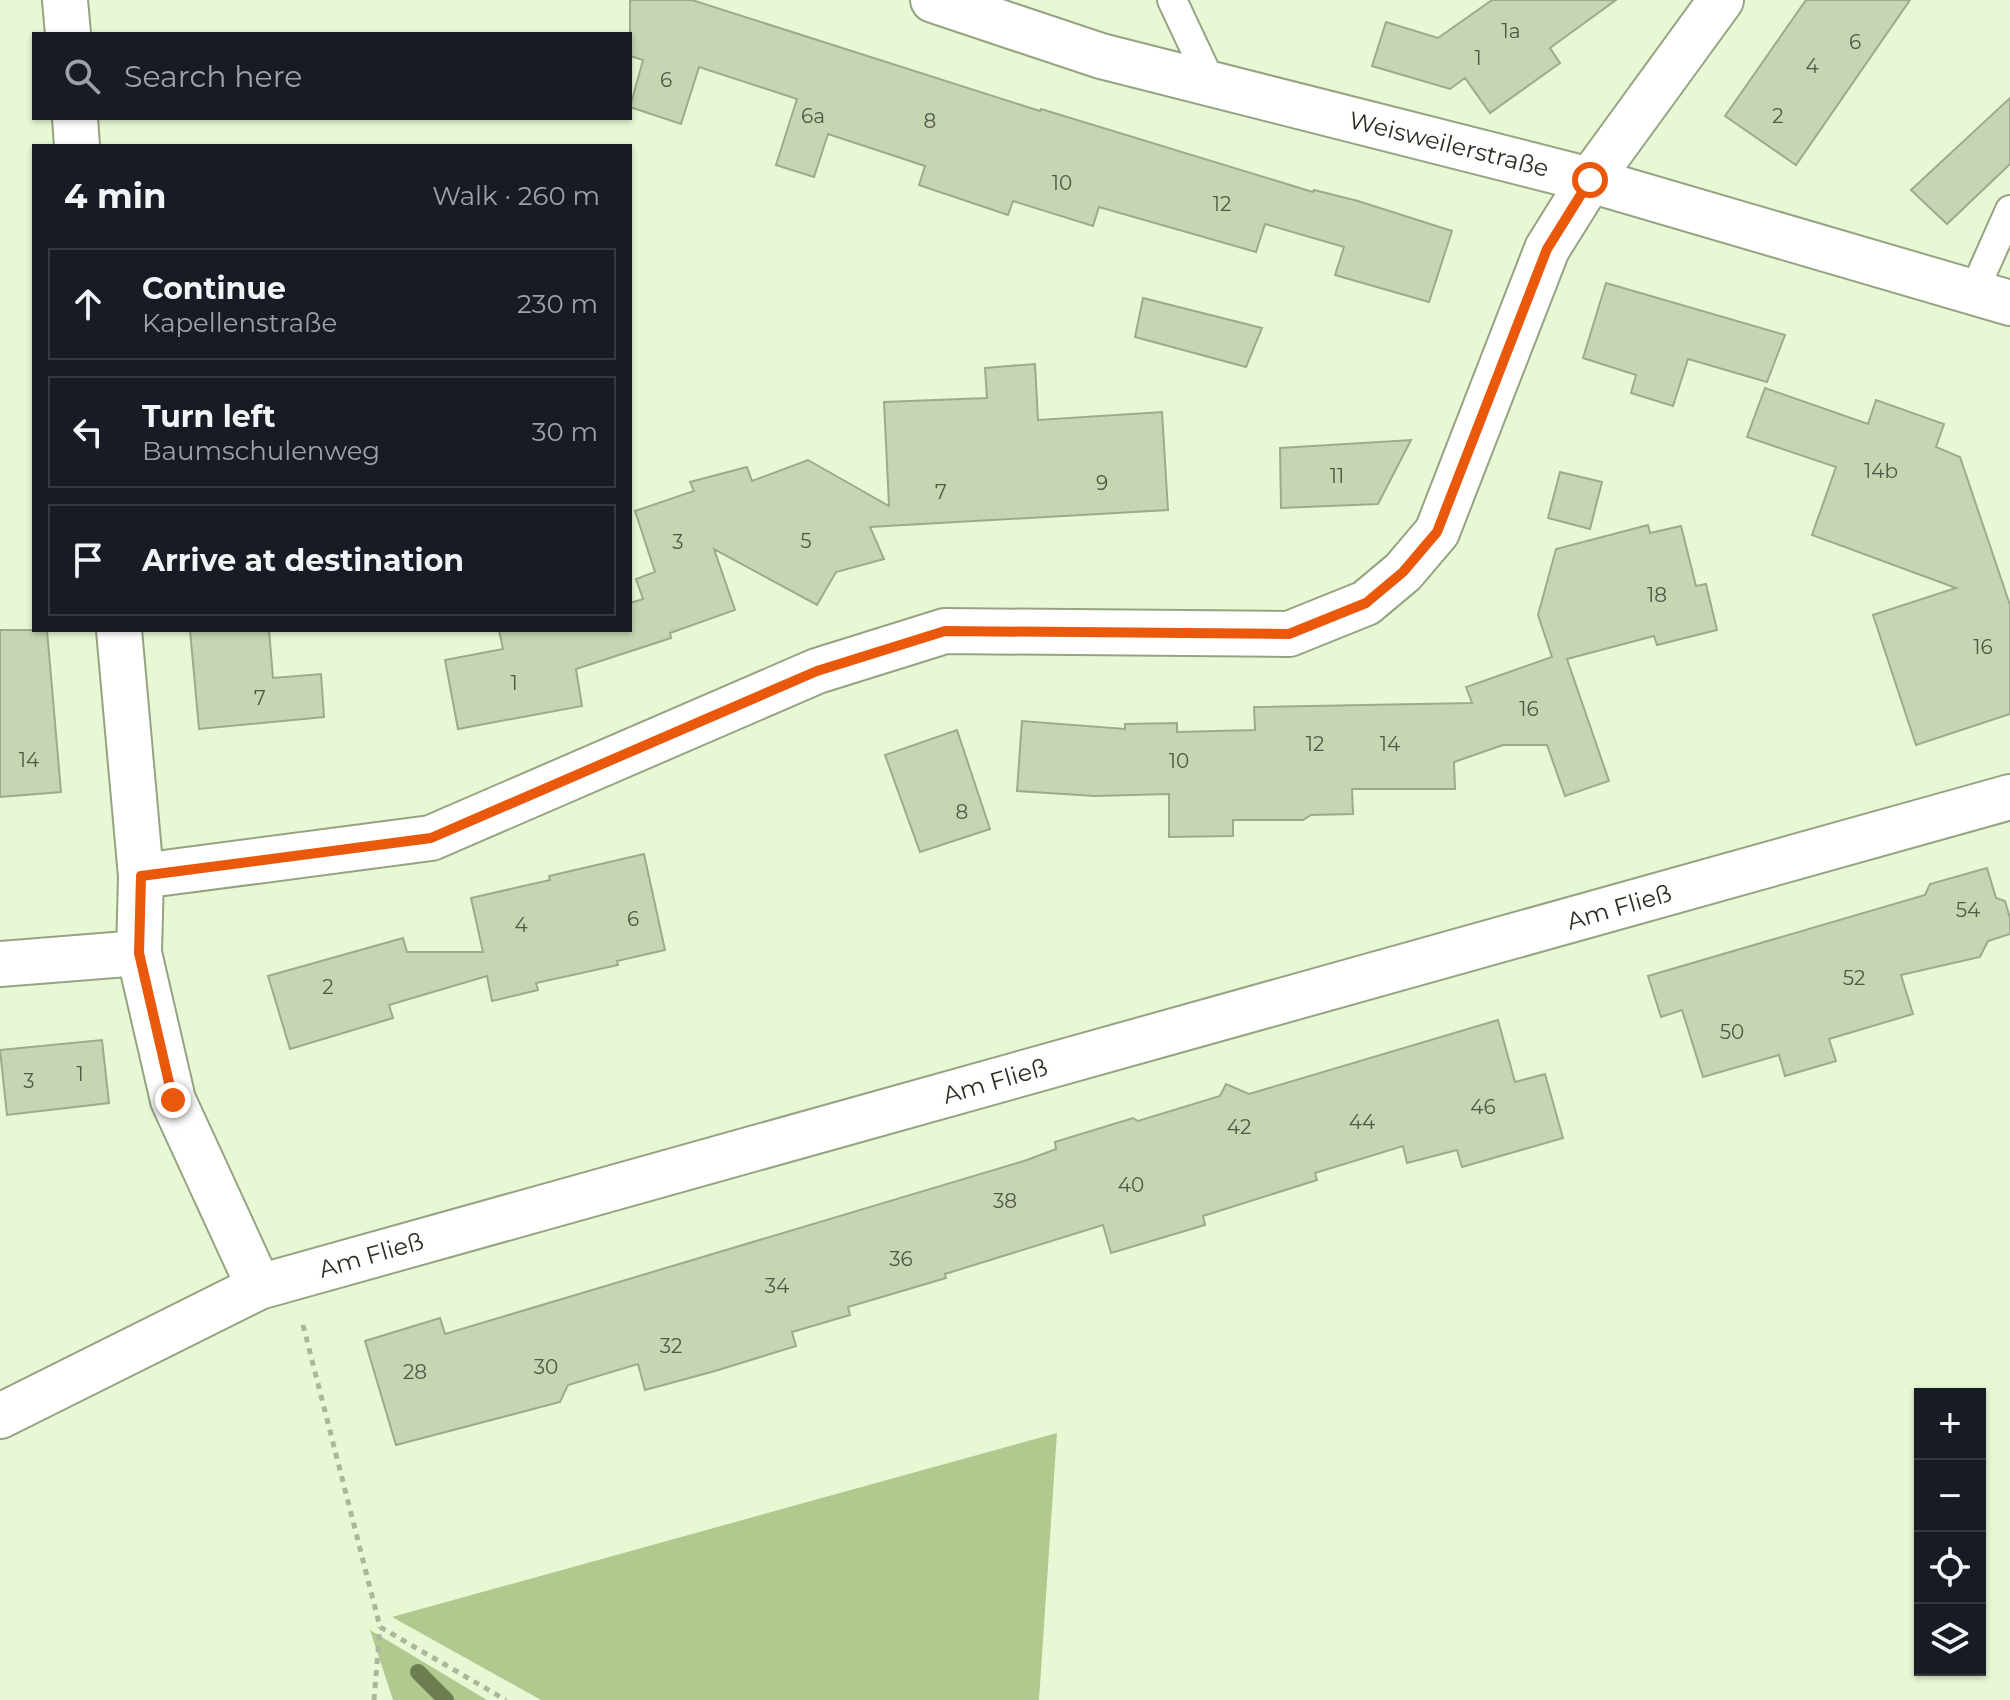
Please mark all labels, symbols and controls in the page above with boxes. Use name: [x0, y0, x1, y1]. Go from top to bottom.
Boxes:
house number: 1a: [1501, 19, 1521, 43]
house number: 6: [1849, 30, 1861, 54]
search box: [32, 32, 632, 120]
house number: 1: [1474, 46, 1482, 70]
icon: search: [60, 54, 104, 98]
house number: 4: [1805, 54, 1819, 78]
text: Search here: [124, 58, 302, 95]
house number: 6: [660, 68, 672, 92]
house number: 6a: [801, 104, 825, 128]
house number: 2: [1772, 104, 1784, 128]
street label: Weisweilerstraße: [1346, 105, 1552, 183]
house number: 8: [924, 109, 936, 133]
route start: [1572, 162, 1608, 198]
house number: 10: [1052, 171, 1072, 195]
text: 4 min: [64, 175, 166, 217]
text: Walk · 260 m: [432, 180, 600, 212]
house number: 12: [1213, 192, 1231, 216]
text: Continue: [142, 270, 286, 307]
icon: ahead: [66, 282, 110, 326]
text: 230 m: [517, 288, 598, 320]
text: Kapellenstraße: [142, 307, 337, 339]
text: Turn left: [142, 398, 275, 435]
icon: left: [66, 410, 110, 454]
text: 30 m: [532, 416, 598, 448]
text: Baumschulenweg: [142, 435, 380, 467]
house number: 14b: [1864, 459, 1898, 483]
house number: 11: [1330, 464, 1344, 488]
house number: 9: [1096, 471, 1108, 495]
house number: 7: [935, 480, 947, 504]
house number: 5: [800, 529, 812, 553]
house number: 3: [672, 530, 684, 554]
icon: arrive: [66, 538, 110, 582]
text: Arrive at destination: [142, 542, 464, 579]
house number: 18: [1647, 583, 1667, 607]
house number: 16: [1973, 635, 1993, 659]
house number: 1: [510, 671, 518, 695]
house number: 7: [254, 686, 266, 710]
house number: 16: [1519, 697, 1539, 721]
house number: 12: [1306, 732, 1324, 756]
house number: 14: [1380, 732, 1400, 756]
house number: 14: [19, 748, 39, 772]
house number: 10: [1169, 749, 1189, 773]
house number: 8: [956, 800, 968, 824]
street label: Am Fließ: [1563, 878, 1675, 936]
house number: 54: [1956, 898, 1980, 922]
house number: 6: [627, 907, 639, 931]
house number: 4: [514, 913, 528, 937]
house number: 52: [1843, 966, 1865, 990]
house number: 2: [322, 975, 334, 999]
house number: 50: [1720, 1020, 1744, 1044]
street label: Am Fließ: [939, 1052, 1051, 1110]
house number: 1: [76, 1062, 84, 1086]
house number: 3: [23, 1069, 35, 1093]
route end: [155, 1082, 191, 1118]
house number: 46: [1470, 1095, 1496, 1119]
house number: 44: [1349, 1110, 1375, 1134]
house number: 42: [1227, 1115, 1251, 1139]
house number: 40: [1118, 1173, 1144, 1197]
house number: 38: [993, 1189, 1017, 1213]
street label: Am Fließ: [315, 1226, 427, 1284]
house number: 36: [889, 1247, 913, 1271]
house number: 34: [765, 1274, 789, 1298]
house number: 32: [660, 1334, 682, 1358]
house number: 30: [534, 1355, 558, 1379]
house number: 28: [403, 1360, 427, 1384]
map controls: [1914, 1388, 1986, 1676]
button: +: [1914, 1388, 1986, 1460]
button: −: [1914, 1460, 1986, 1532]
button: locate: [1914, 1532, 1986, 1604]
button: layers: [1914, 1604, 1986, 1676]

